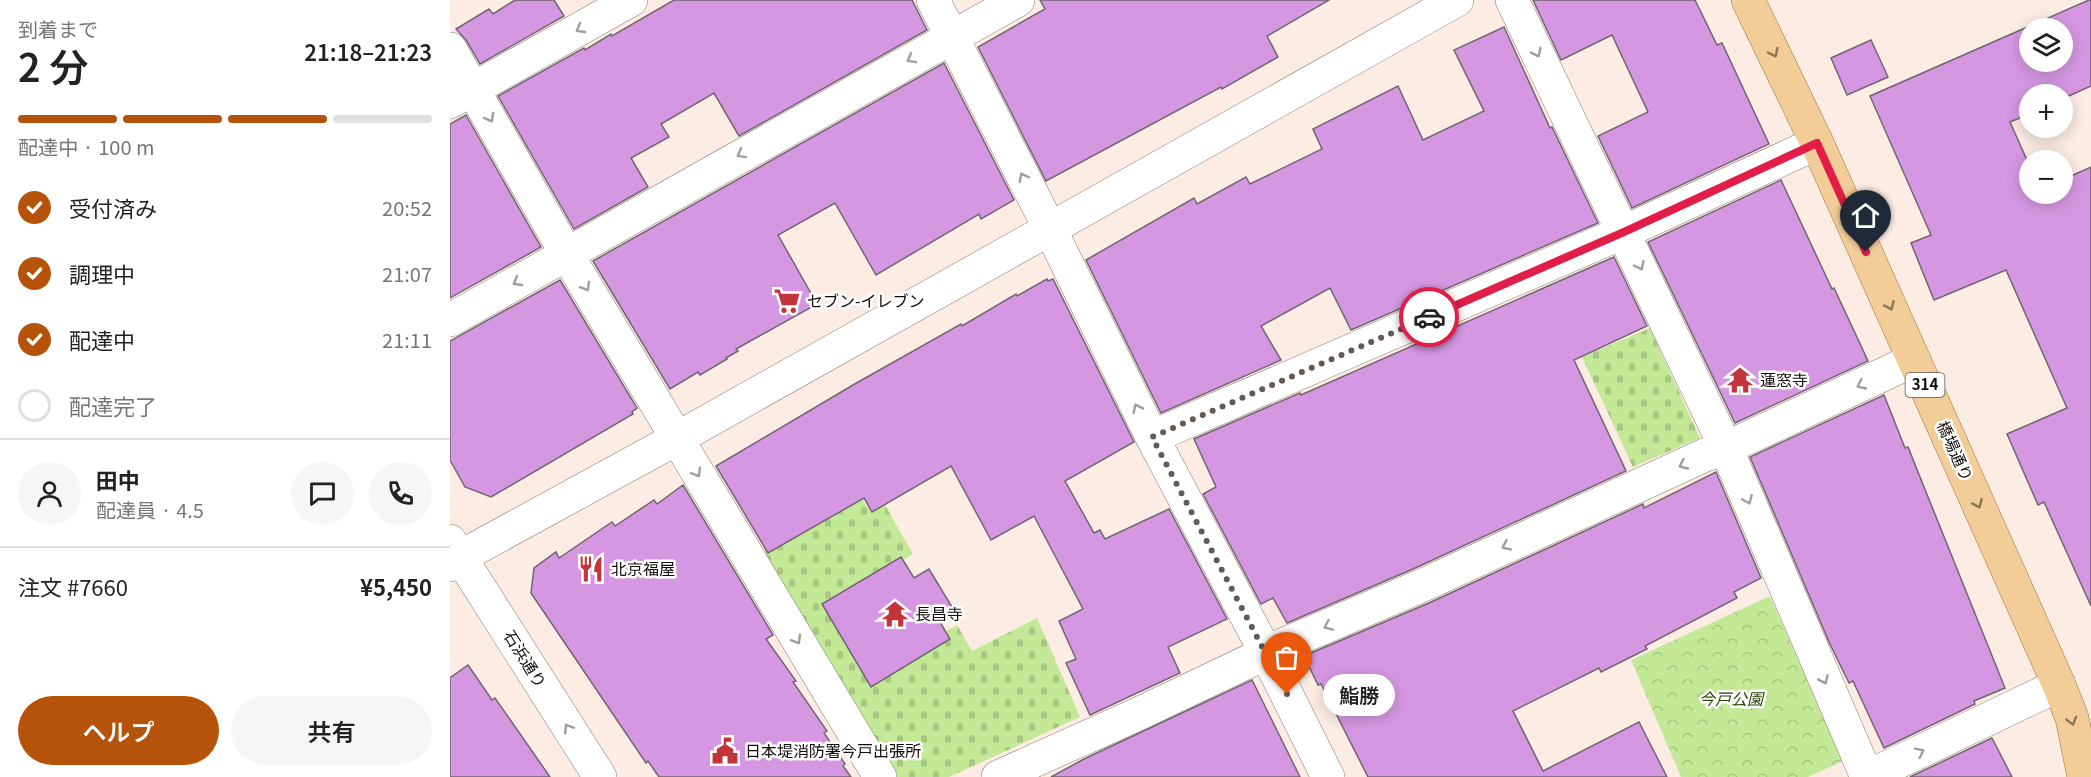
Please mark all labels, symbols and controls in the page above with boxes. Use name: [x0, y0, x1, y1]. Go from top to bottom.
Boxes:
text: 到着まで: [18, 14, 98, 43]
map controls: [2019, 18, 2073, 204]
button: layers: [2019, 18, 2073, 72]
one-way arrow: [576, 22, 586, 33]
text: 21:18–21:23: [304, 35, 432, 67]
text: 2 分: [18, 37, 88, 93]
one-way arrow: [1530, 46, 1542, 57]
one-way arrow: [1766, 46, 1778, 57]
one-way arrow: [907, 51, 917, 63]
button: +: [2019, 84, 2073, 138]
one-way arrow: [483, 111, 494, 122]
text: 配達中 · 100 m: [18, 132, 154, 161]
one-way arrow: [737, 147, 747, 159]
button: −: [2019, 150, 2073, 204]
one-way arrow: [1019, 173, 1030, 184]
pin: [1840, 190, 1891, 252]
icon: check: [18, 191, 51, 224]
text: 受付済み: [69, 191, 157, 223]
text: 20:52: [382, 193, 432, 222]
icon: home: [1849, 199, 1882, 232]
icon: check: [18, 257, 51, 290]
text: 調理中: [69, 257, 135, 289]
text: 21:07: [382, 259, 432, 288]
one-way arrow: [1633, 260, 1645, 271]
one-way arrow: [513, 274, 523, 286]
one-way arrow: [579, 281, 590, 291]
supermarket icon: セブン-イレブン: [772, 286, 802, 316]
courier: [1399, 287, 1459, 347]
place label: セブン-イレブン: [807, 288, 925, 312]
one-way arrow: [1883, 300, 1895, 311]
icon: car: [1413, 301, 1446, 334]
icon: check: [18, 323, 51, 356]
text: 配達中: [69, 323, 135, 355]
text: 21:11: [382, 325, 432, 354]
temple icon: 蓮窓寺: [1725, 365, 1755, 395]
place label: 蓮窓寺: [1760, 367, 1808, 391]
road number: 314: [1906, 373, 1944, 397]
one-way arrow: [1856, 377, 1867, 389]
text: 配達完了: [69, 389, 157, 421]
one-way arrow: [1133, 403, 1145, 414]
street label: 橋場通り: [1932, 416, 1980, 485]
one-way arrow: [1679, 458, 1690, 470]
button: person: [18, 462, 81, 525]
button: chat: [291, 462, 354, 525]
button: phone: [369, 462, 432, 525]
text: 田中: [96, 463, 140, 495]
one-way arrow: [689, 467, 701, 477]
one-way arrow: [1741, 494, 1753, 505]
text: 配達員 · 4.5: [96, 495, 204, 524]
one-way arrow: [1971, 497, 1983, 508]
one-way arrow: [1502, 539, 1513, 551]
restaurant icon: 北京福屋: [576, 554, 606, 584]
place label: 北京福屋: [611, 556, 675, 580]
text: 注文 #7660: [18, 570, 128, 602]
text: ¥5,450: [360, 570, 432, 602]
temple icon: 長昌寺: [880, 599, 910, 629]
place label: 長昌寺: [915, 601, 963, 625]
one-way arrow: [1324, 619, 1335, 631]
street label: 石浜通り: [499, 625, 553, 692]
pin: [1261, 632, 1312, 694]
one-way arrow: [790, 634, 801, 644]
icon: bag: [1270, 641, 1303, 674]
callout: 鮨勝: [1323, 673, 1395, 715]
one-way arrow: [1817, 674, 1829, 685]
text: 鮨勝: [1339, 680, 1379, 709]
park label: 今戸公園: [1699, 686, 1765, 710]
button: ヘルプ: [18, 696, 219, 765]
button: 共有: [231, 696, 432, 765]
one-way arrow: [2065, 715, 2077, 726]
one-way arrow: [565, 723, 576, 734]
public building icon: 日本堤消防署今戸出張所: [710, 736, 740, 766]
place label: 日本堤消防署今戸出張所: [745, 738, 921, 762]
one-way arrow: [1913, 747, 1924, 759]

